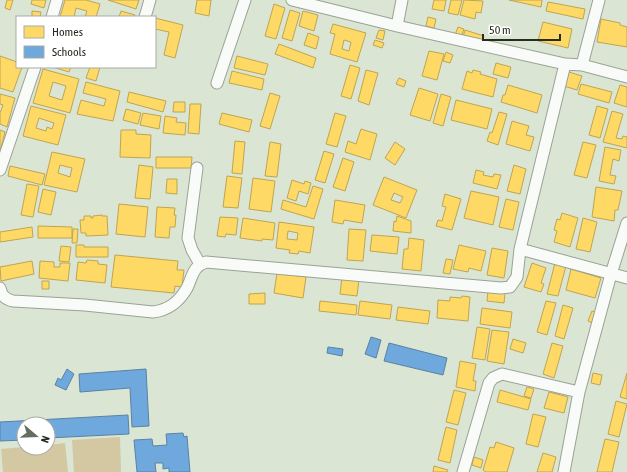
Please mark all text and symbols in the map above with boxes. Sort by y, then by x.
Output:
legend [16,16,156,68]
scale bar [483,16,560,42]
text: 50 m [489,23,511,37]
text: Homes [52,25,83,39]
text: Schools [52,45,86,59]
north arrow [16,416,56,456]
text: N [39,434,52,444]

